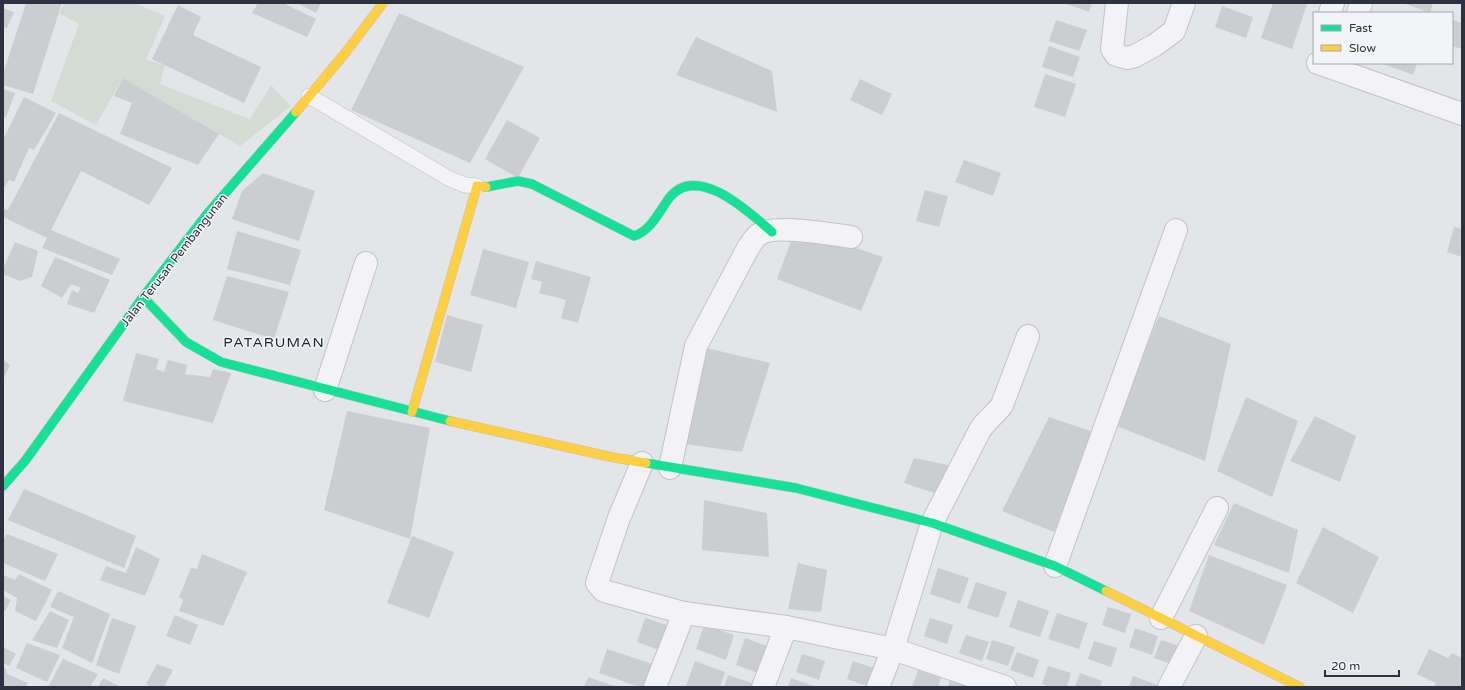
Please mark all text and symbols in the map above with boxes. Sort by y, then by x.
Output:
legend [1313,12,1453,64]
text: Fast [1349,21,1373,35]
text: Slow [1349,41,1376,55]
street label: Jalan Terusan Pembangunan [118,191,230,329]
district label: PATARUMAN [223,334,325,351]
scale bar [1325,652,1399,678]
text: 20 m [1331,659,1360,673]

